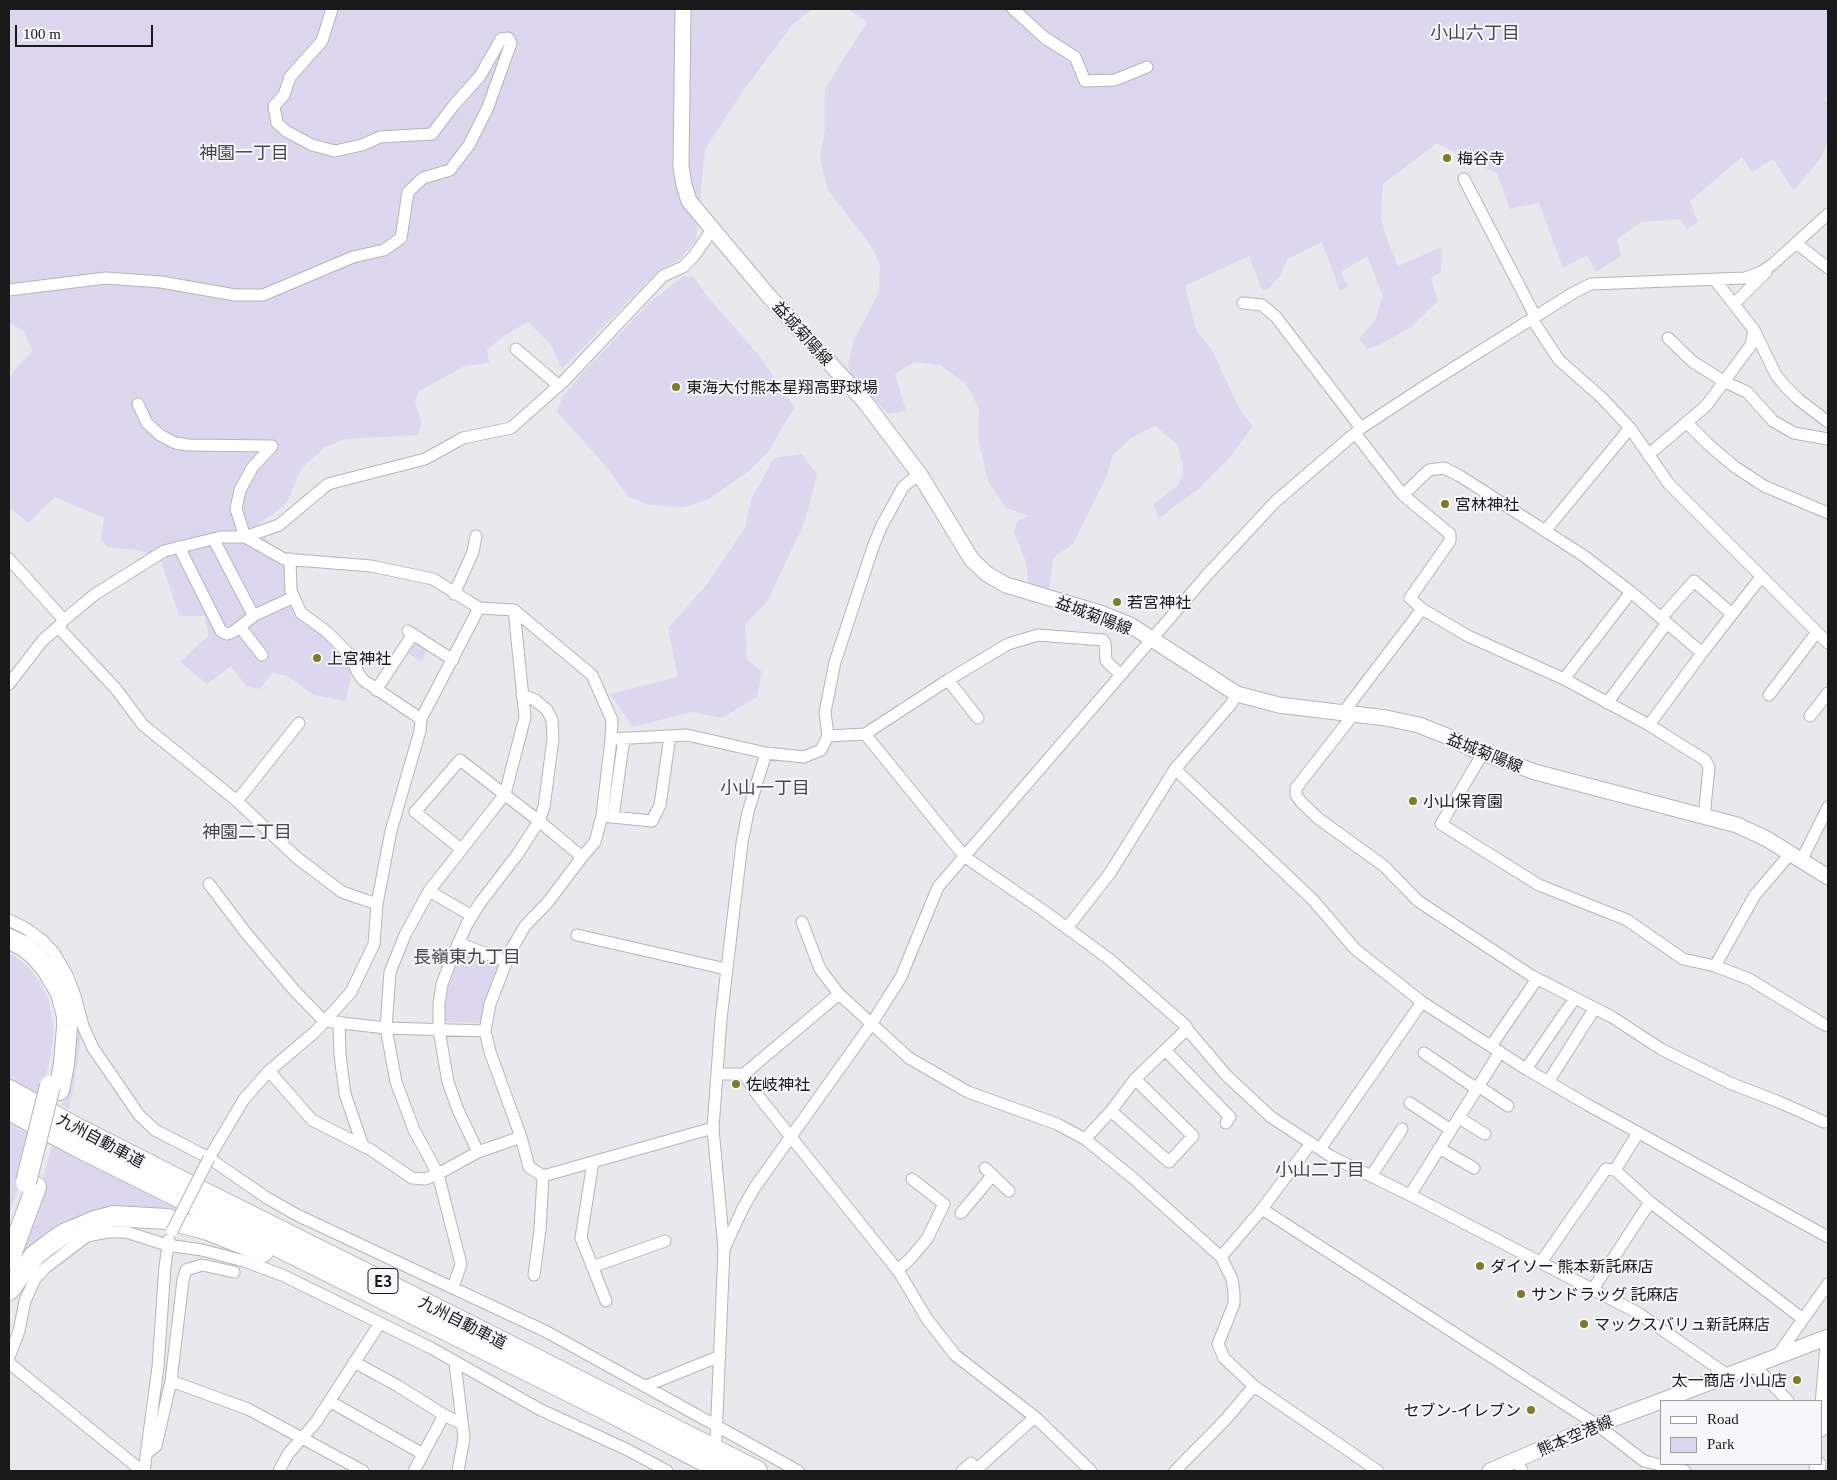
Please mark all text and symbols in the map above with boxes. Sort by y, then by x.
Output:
scale bar [18,15,155,47]
district label: 小山六丁目 [1430,21,1520,43]
text: 100 m [23,26,61,42]
district label: 神園一丁目 [199,141,289,163]
place label: 梅谷寺 [1457,148,1505,168]
marker: 梅谷寺 [1441,152,1453,164]
street label: 益城菊陽線 [769,297,837,369]
place label: 東海大付熊本星翔高野球場 [686,377,878,397]
marker: 東海大付熊本星翔高野球場 [670,381,682,393]
place label: 宮林神社 [1455,494,1519,514]
marker: 宮林神社 [1439,498,1451,510]
street label: 益城菊陽線 [1053,592,1135,638]
place label: 若宮神社 [1127,592,1191,612]
marker: 若宮神社 [1111,596,1123,608]
place label: 上宮神社 [327,648,391,668]
marker: 上宮神社 [311,652,323,664]
street label: 益城菊陽線 [1444,728,1526,776]
district label: 小山一丁目 [720,776,810,798]
place label: 小山保育園 [1423,791,1503,811]
marker: 小山保育園 [1407,795,1419,807]
district label: 神園二丁目 [202,820,292,842]
district label: 長嶺東九丁目 [413,945,521,967]
place label: 佐岐神社 [746,1074,810,1094]
marker: 佐岐神社 [730,1078,742,1090]
street label: 九州自動車道 [54,1109,148,1171]
district label: 小山二丁目 [1275,1158,1365,1180]
place label: ダイソー 熊本新託麻店 [1490,1256,1654,1276]
marker: ダイソー 熊本新託麻店 [1474,1260,1486,1272]
road number: E3 [368,1268,398,1294]
place label: サンドラッグ 託麻店 [1531,1284,1679,1304]
marker: サンドラッグ 託麻店 [1515,1288,1527,1300]
street label: 九州自動車道 [416,1292,510,1352]
place label: マックスバリュ新託麻店 [1594,1314,1770,1334]
marker: マックスバリュ新託麻店 [1578,1318,1590,1330]
place label: 太一商店 小山店 [1671,1370,1787,1390]
marker: 太一商店 小山店 [1791,1374,1803,1386]
place label: セブン-イレブン [1403,1400,1521,1420]
legend [1660,1400,1822,1465]
marker: セブン-イレブン [1525,1404,1537,1416]
street label: 熊本空港線 [1534,1411,1616,1459]
text: Road [1707,1411,1739,1427]
text: Park [1707,1436,1735,1452]

